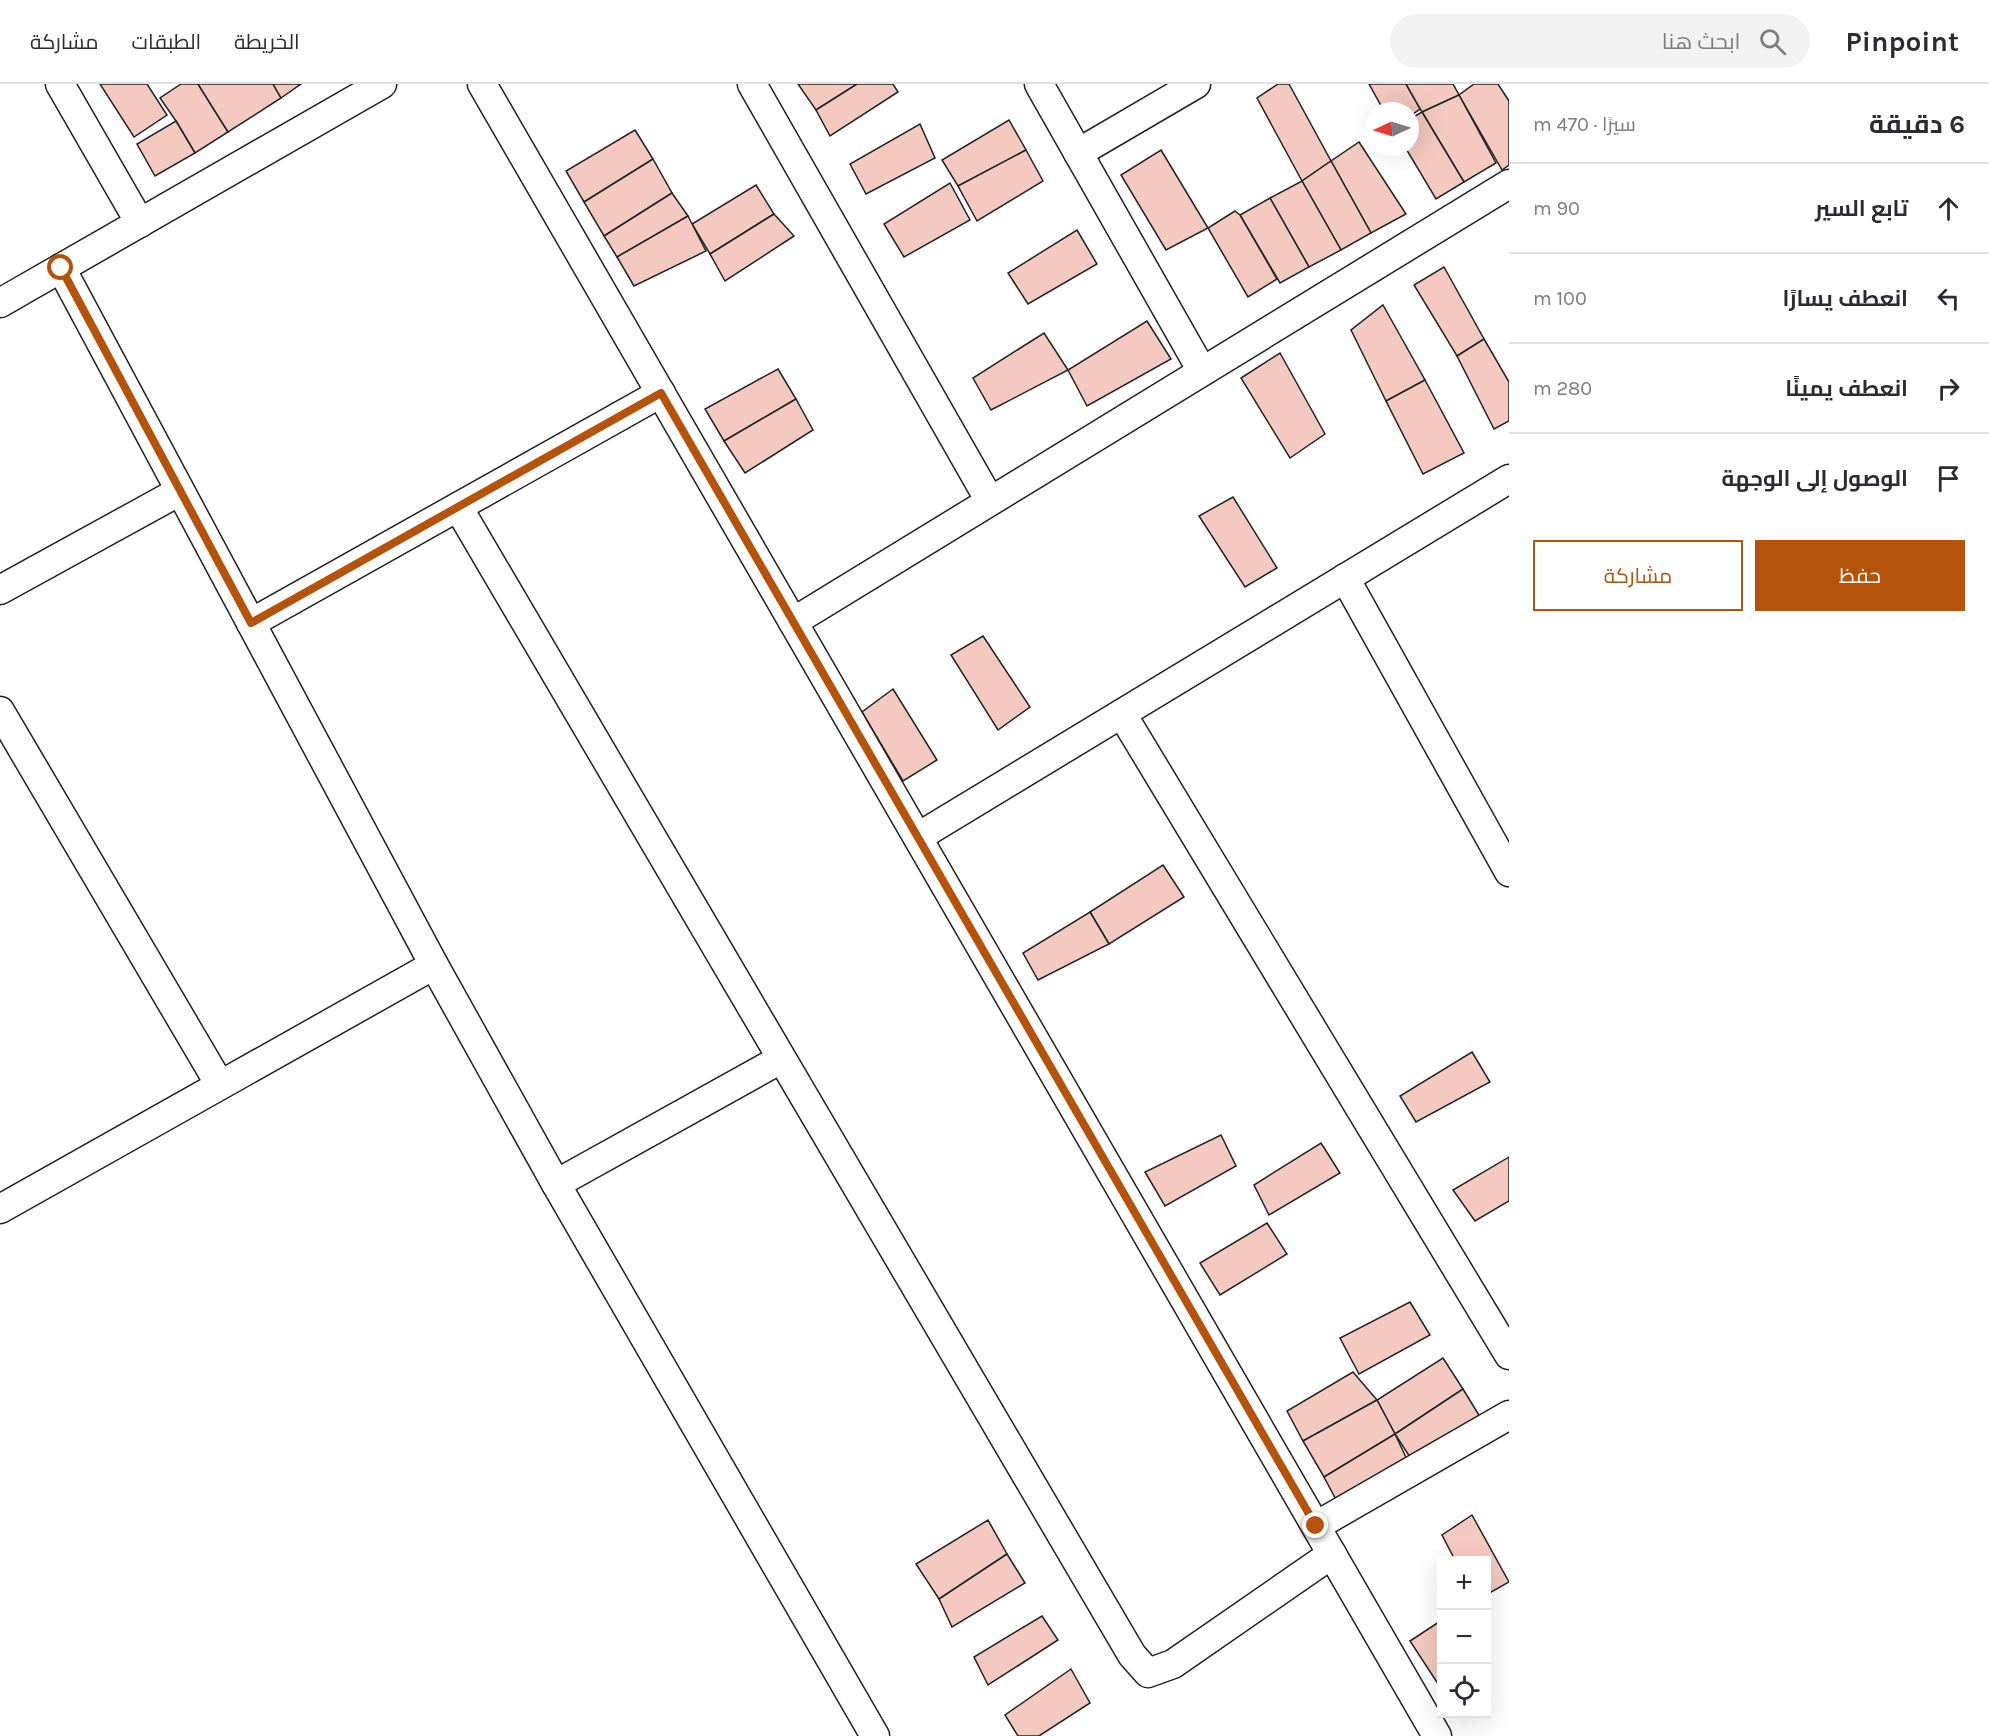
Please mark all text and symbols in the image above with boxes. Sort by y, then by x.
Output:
search box [1390,14,1810,68]
icon: search [1756,25,1789,58]
text: Pinpoint [1846,25,1959,58]
text: ابحث هنا [1662,29,1741,55]
text: مشاركة [30,30,99,54]
text: الطبقات [132,30,201,54]
text: الخريطة [234,30,300,54]
north arrow [1365,102,1419,156]
text: 6 دقيقة [1869,109,1965,140]
text: سيرًا · 470 m [1533,113,1636,136]
icon: ahead [1932,192,1965,225]
text: تابع السير [1815,196,1908,222]
text: 90 m [1533,197,1580,220]
route start [47,254,73,280]
icon: left [1932,282,1965,315]
text: انعطف يسارًا [1782,286,1908,312]
text: 100 m [1533,287,1587,310]
icon: right [1932,372,1965,405]
text: انعطف يمينًا [1785,376,1908,402]
text: 280 m [1533,377,1592,400]
icon: arrive [1932,462,1965,495]
text: الوصول إلى الوجهة [1722,466,1908,492]
button: مشاركة [1533,540,1743,611]
button: حفظ [1755,540,1965,611]
route end [1302,1512,1328,1538]
map controls [1437,1556,1491,1718]
button: + [1437,1556,1491,1610]
button: − [1437,1610,1491,1664]
button: locate [1437,1664,1491,1718]

